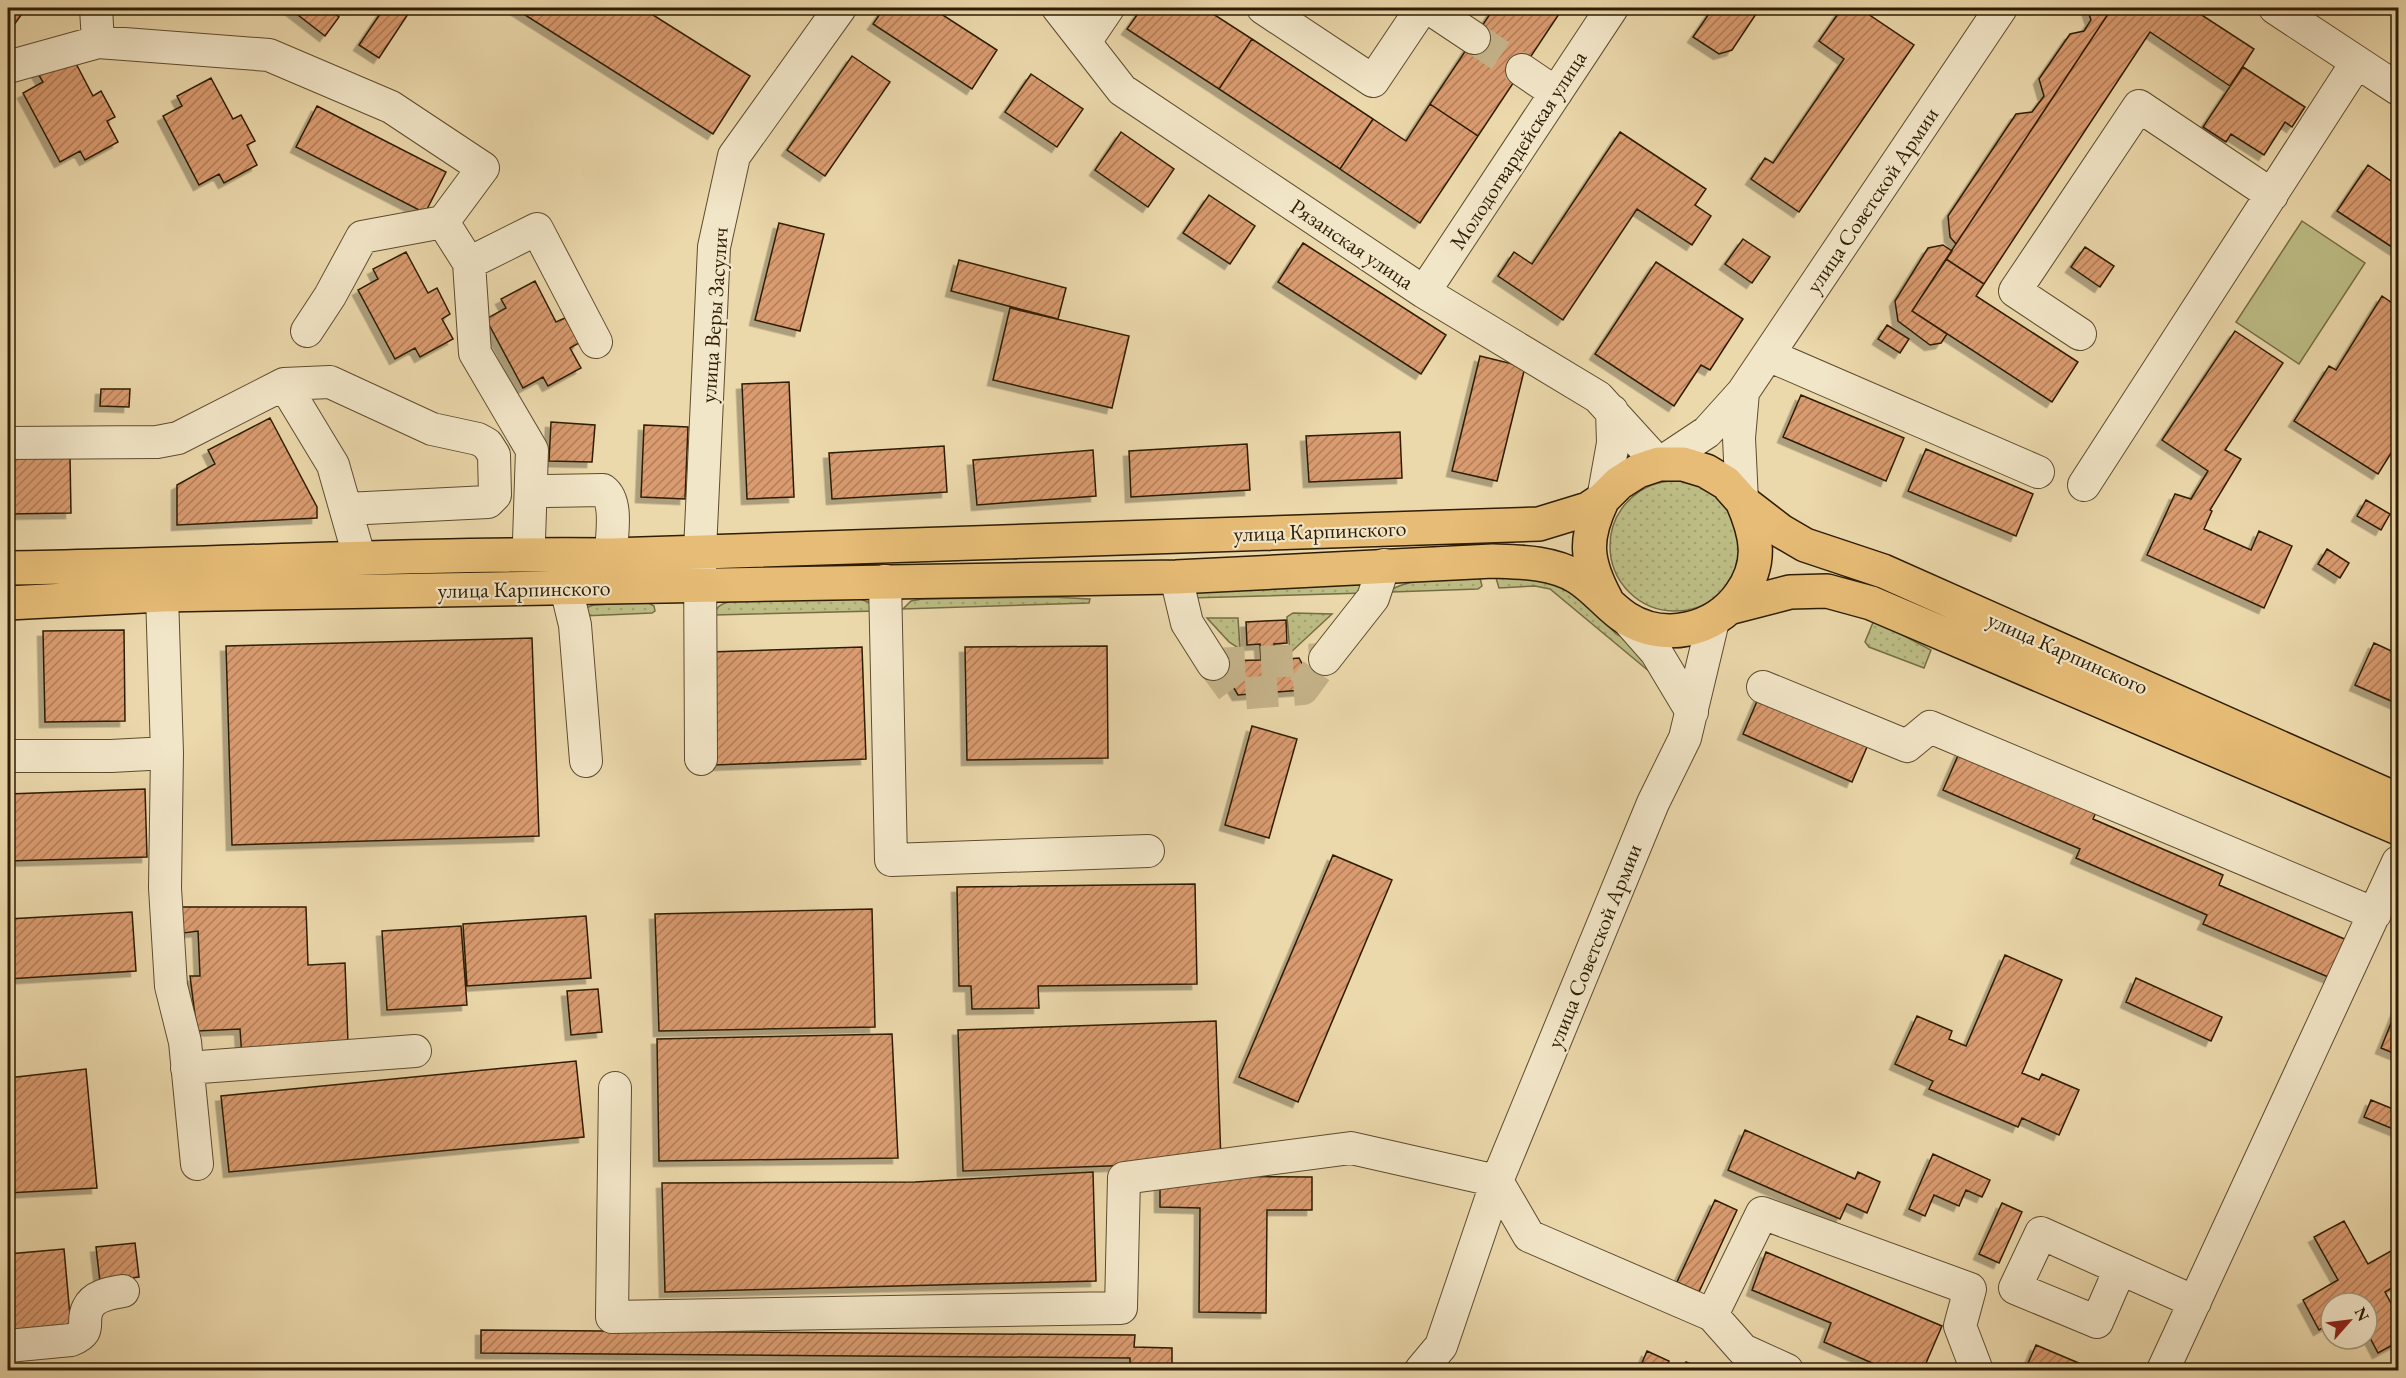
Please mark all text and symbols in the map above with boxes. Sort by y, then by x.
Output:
street label: Молодогвардейская улица [1443,45,1593,255]
street label: улица Советской Армии [1799,101,1945,299]
street label: Рязанская улица [1285,192,1420,296]
street label: улица Веры Засулич [693,226,735,404]
street label: улица Карпинского [1233,513,1407,549]
street label: улица Карпинского [437,573,611,605]
street label: улица Карпинского [1983,605,2153,701]
street label: улица Советской Армии [1540,839,1648,1053]
north arrow [2319,1291,2379,1351]
text: N [2349,1304,2374,1325]

